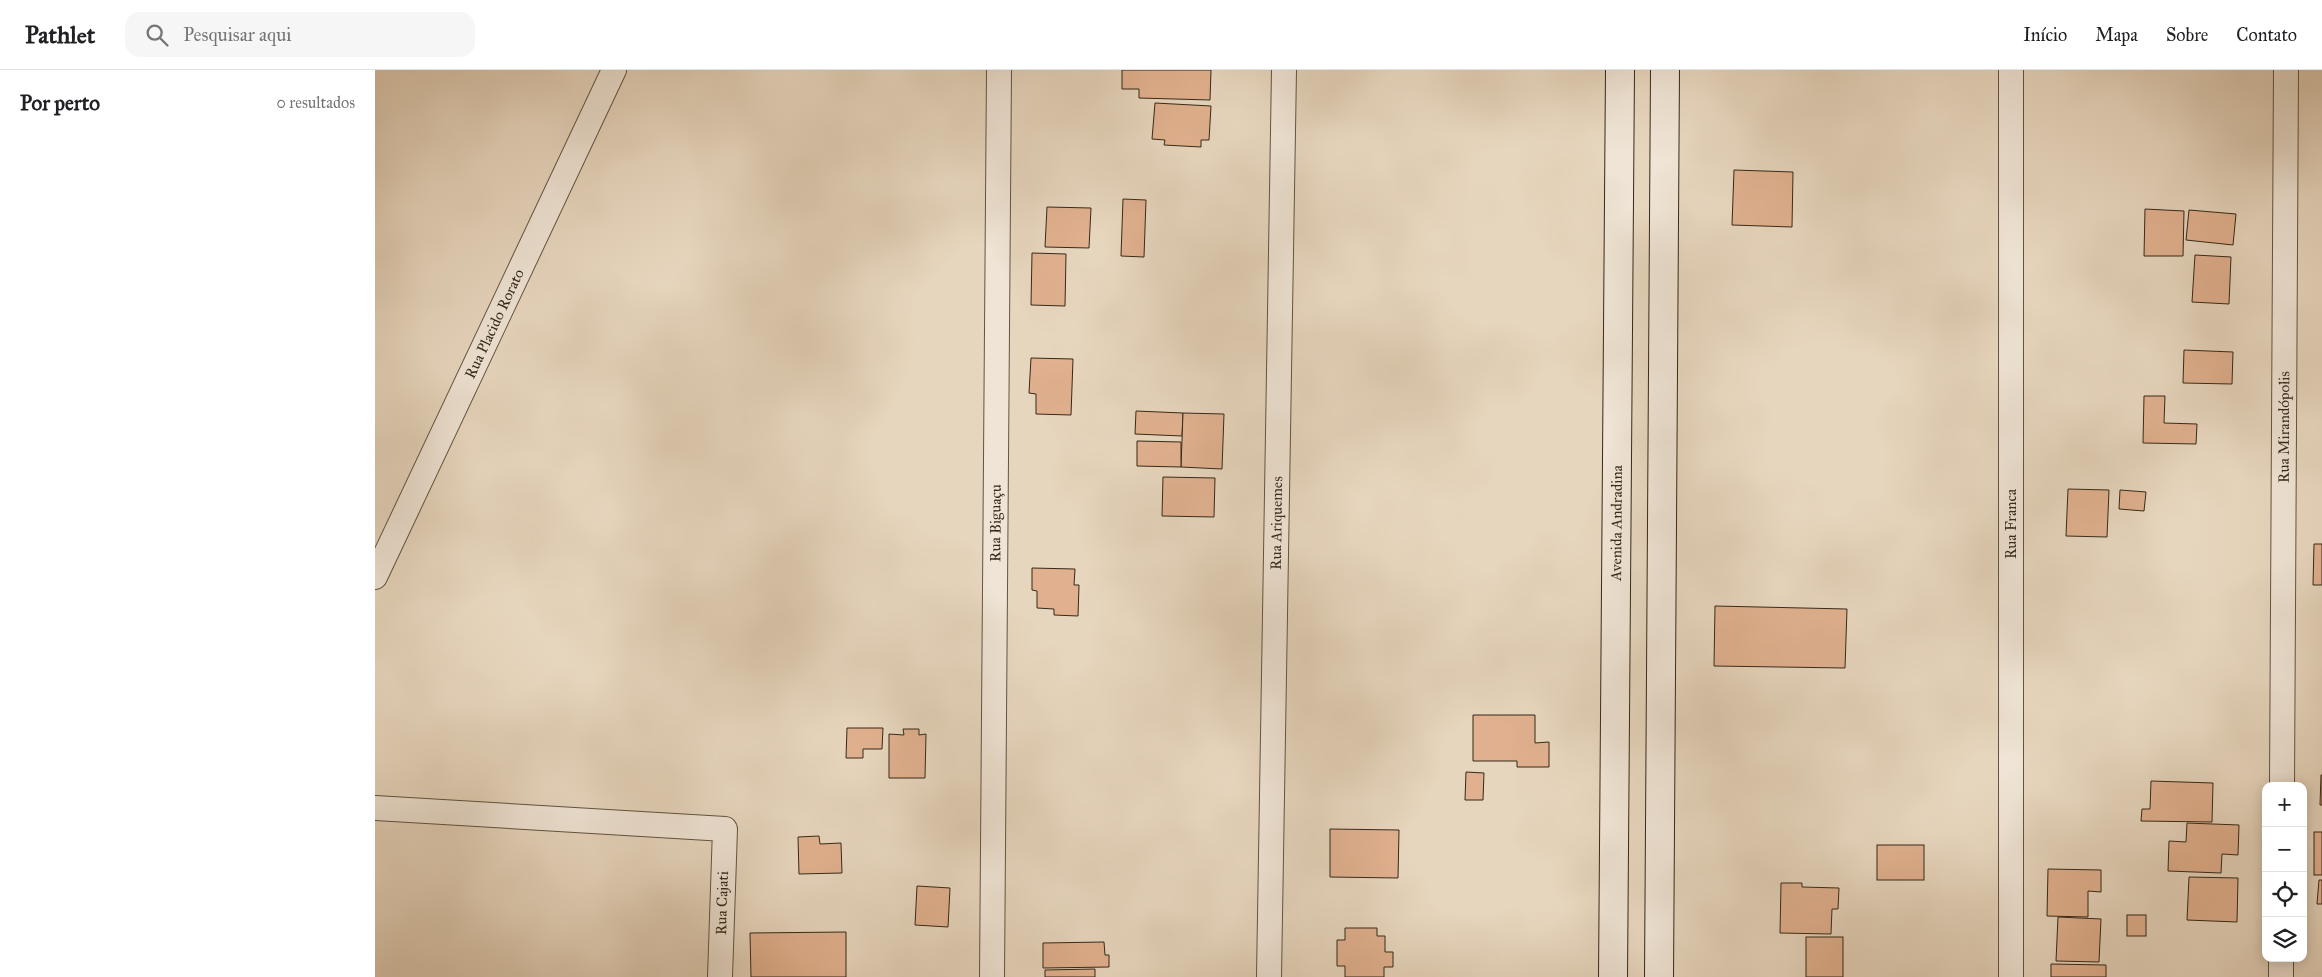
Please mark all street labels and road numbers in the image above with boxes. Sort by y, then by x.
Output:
street label: Rua Placido Rorato [461,266,528,381]
street label: Rua Mirandópolis [2275,371,2293,483]
street label: Avenida Andradina [1607,464,1626,582]
street label: Rua Ariquemes [1267,476,1287,570]
street label: Rua Biguaçu [986,484,1005,562]
street label: Rua Franca [2002,488,2020,559]
street label: Rua Cajati [712,871,732,935]

